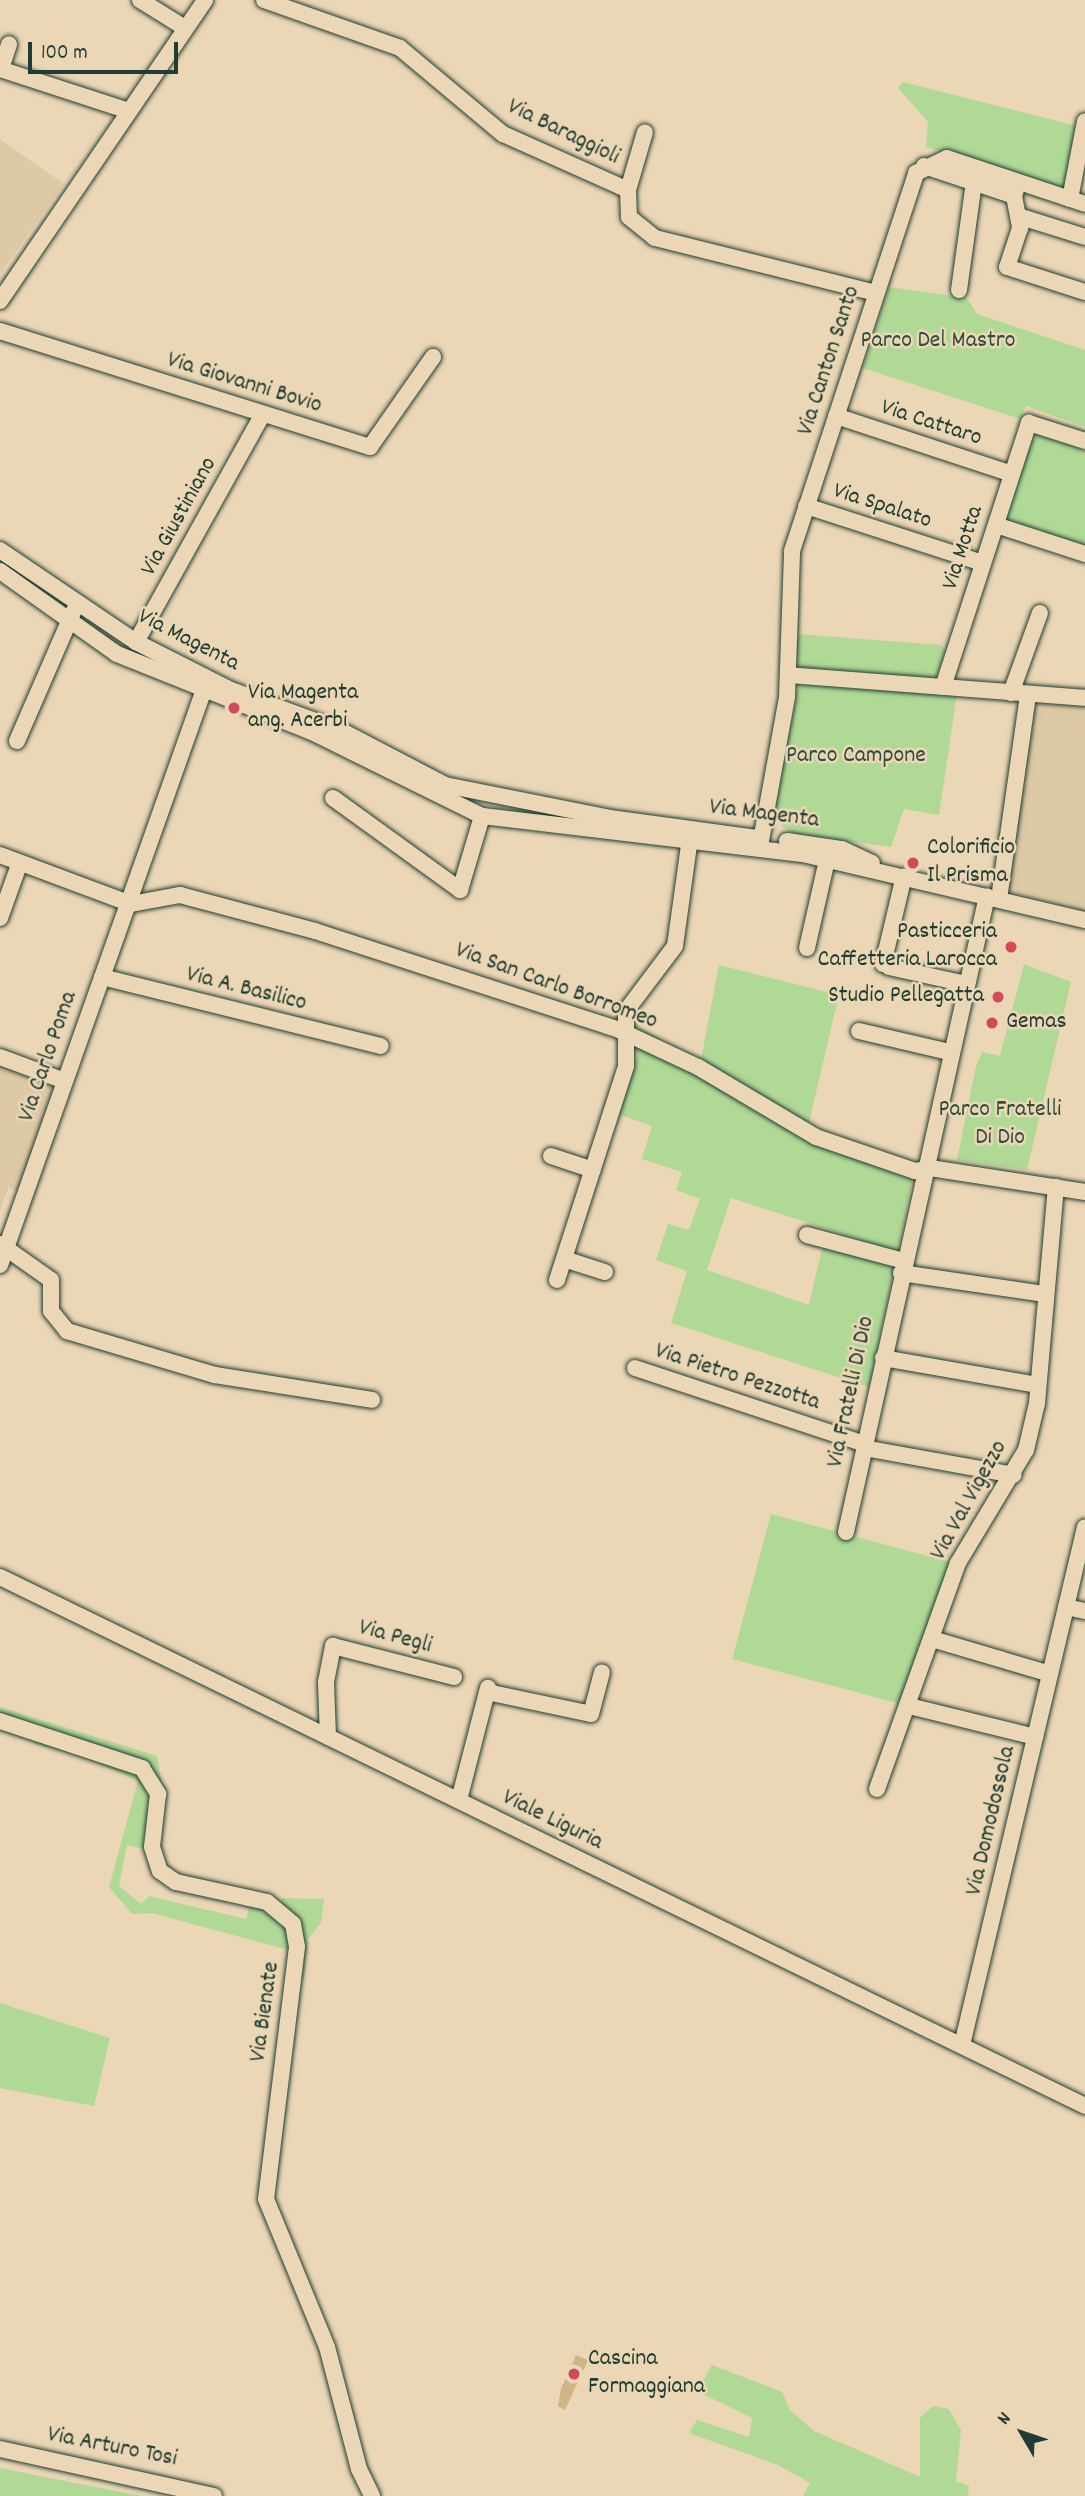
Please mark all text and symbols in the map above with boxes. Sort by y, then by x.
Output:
scale bar [32,28,182,72]
text: 100 m [41,39,88,69]
street label: Via Baraggioli [502,93,624,173]
street label: Via Canton Santo [792,283,868,439]
park label: Parco Del Mastro [861,328,1015,356]
street label: Via Giovanni Bovio [163,347,325,421]
street label: Via Cattaro [877,394,985,454]
street label: Via Giustiniano [136,453,224,581]
street label: Via Spalato [829,478,935,536]
street label: Via Motta [937,502,991,594]
street label: Via Magenta [132,603,244,679]
place label: Via Magenta ang. Acerbi [248,680,358,736]
marker: Via Magenta ang. Acerbi [226,700,242,716]
park label: Parco Campone [786,743,926,771]
street label: Via Magenta [708,794,820,836]
place label: Colorificio Il Prisma [927,835,1015,891]
marker: Colorificio Il Prisma [905,855,921,871]
place label: Pasticceria Caffetteria Larocca [818,919,997,975]
street label: Via San Carlo Borromeo [451,937,661,1037]
marker: Pasticceria Caffetteria Larocca [1003,939,1019,955]
street label: Via A. Basilico [183,961,309,1019]
place label: Studio Pellegatta [828,983,984,1011]
street label: Via Carlo Poma [13,988,85,1126]
marker: Studio Pellegatta [990,989,1006,1005]
place label: Gemas [1006,1009,1067,1037]
marker: Gemas [984,1015,1000,1031]
park label: Parco Fratelli Di Dio [939,1097,1061,1153]
street label: Via Fratelli Di Dio [822,1314,882,1470]
street label: Via Pietro Pezzotta [651,1338,823,1418]
street label: Via Val Vigezzo [925,1436,1015,1566]
street label: Via Pegli [355,1614,435,1662]
street label: Via Domodossola [961,1743,1023,1899]
street label: Viale Liguria [497,1784,607,1858]
street label: Via Bienate [245,1960,287,2064]
place label: Cascina Formaggiana [588,2346,705,2402]
marker: Cascina Formaggiana [566,2366,582,2382]
north arrow [987,2398,1057,2468]
text: N [992,2407,1019,2432]
street label: Via Arturo Tosi [45,2421,179,2475]

